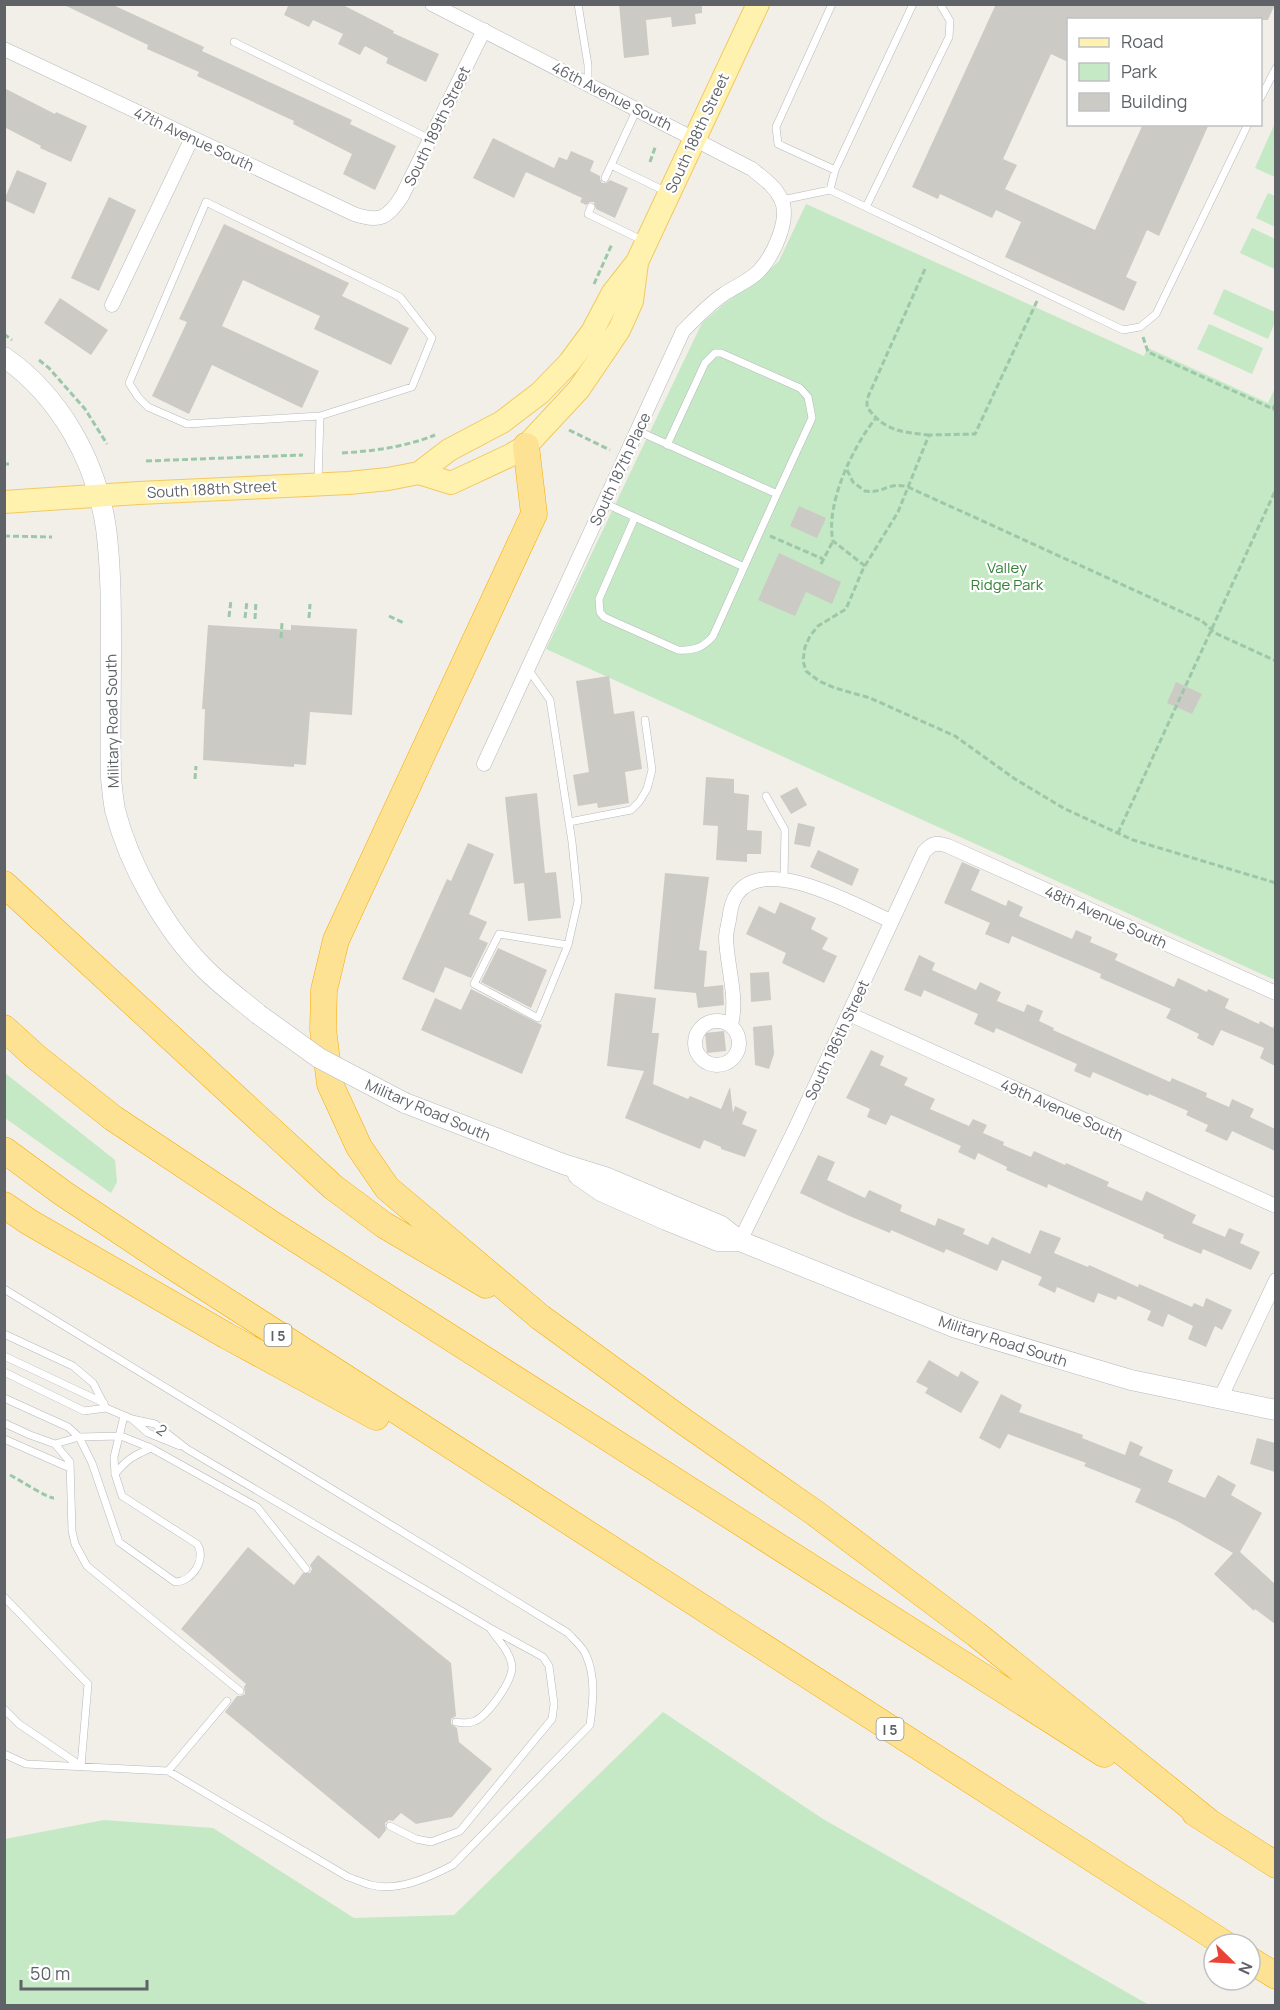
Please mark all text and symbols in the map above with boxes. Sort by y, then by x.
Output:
legend [1067,18,1262,126]
text: Road [1121,29,1164,53]
street label: 46th Avenue South [548,57,676,135]
text: Park [1121,59,1158,83]
street label: South 189th Street [399,63,475,189]
street label: South 188th Street [660,70,734,196]
text: Building [1121,89,1187,113]
street label: 47th Avenue South [130,102,258,176]
street label: South 187th Place [585,409,656,529]
street label: South 188th Street [146,475,278,503]
park label: Valley Ridge Park [971,557,1044,595]
street label: Military Road South [100,654,124,788]
street label: 48th Avenue South [1042,881,1171,953]
street label: South 186th Street [800,976,874,1104]
street label: Military Road South [362,1074,494,1146]
street label: 49th Avenue South [997,1074,1127,1147]
street label: Military Road South [936,1310,1070,1372]
road number: I 5 [264,1324,292,1346]
street label: 2 [152,1419,172,1441]
road number: I 5 [876,1718,904,1740]
north arrow [1202,1932,1262,1992]
scale bar [21,1953,147,1991]
text: N [1233,1958,1258,1978]
text: 50 m [30,1961,70,1985]

